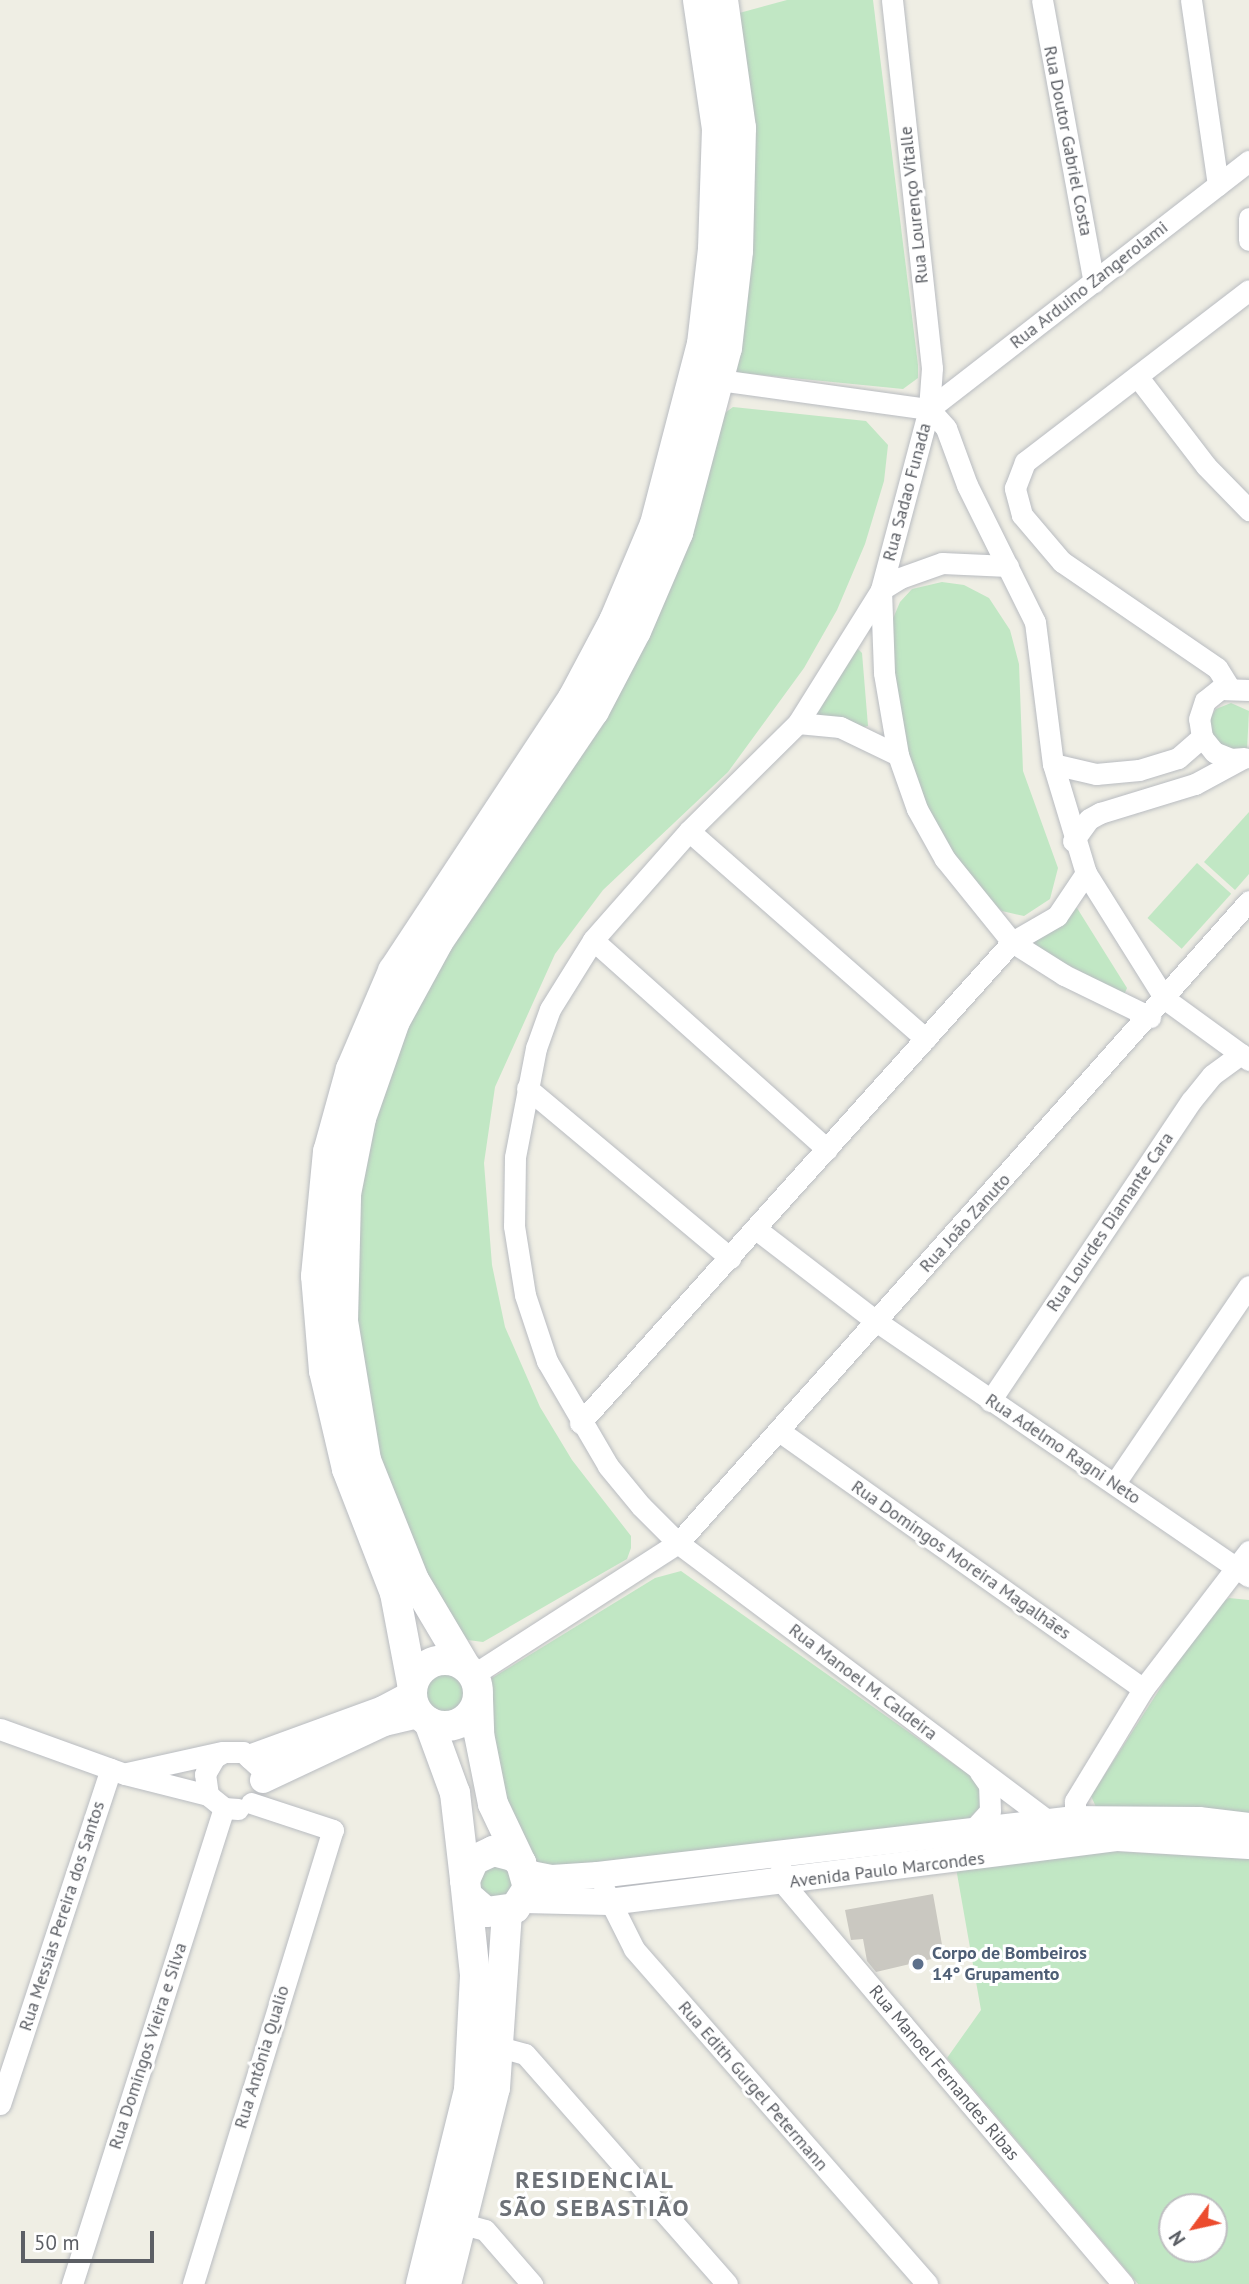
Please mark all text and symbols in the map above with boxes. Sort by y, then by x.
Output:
street label: Rua Doutor Gabriel Costa [1039,44,1097,238]
street label: Rua Lourenço Vitalle [895,125,933,285]
street label: Rua Arduino Zangerolami [1005,216,1173,354]
street label: Rua Sadao Funada [878,421,936,563]
street label: Rua Lourdes Diamante Cara [1042,1128,1178,1316]
street label: Rua João Zanuto [915,1169,1015,1277]
street label: Rua Adelmo Ragni Neto [981,1389,1145,1509]
street label: Rua Domingos Moreira Magalhães [847,1476,1075,1644]
street label: Rua Manoel M. Caldeira [784,1619,942,1745]
street label: Rua Messias Pereira dos Santos [15,1798,109,2034]
street label: Avenida Paulo Marcondes [788,1847,986,1893]
street label: Rua Domingos Vieira e Silva [104,1940,192,2152]
place label: Corpo de Bombeiros 14° Grupamento [932,1943,1087,1986]
marker: Corpo de Bombeiros 14° Grupamento [910,1956,926,1972]
street label: Rua Manoel Fernandes Ribas [864,1981,1024,2165]
street label: Rua Antônia Qualio [230,1983,294,2131]
street label: Rua Edith Gurgel Petermann [673,1997,833,2175]
district label: RESIDENCIAL SÃO SEBASTIÃO [501,2166,689,2222]
north arrow [1158,2193,1228,2263]
scale bar [24,2218,158,2262]
text: N [1164,2227,1191,2250]
text: 50 m [34,2229,80,2256]

